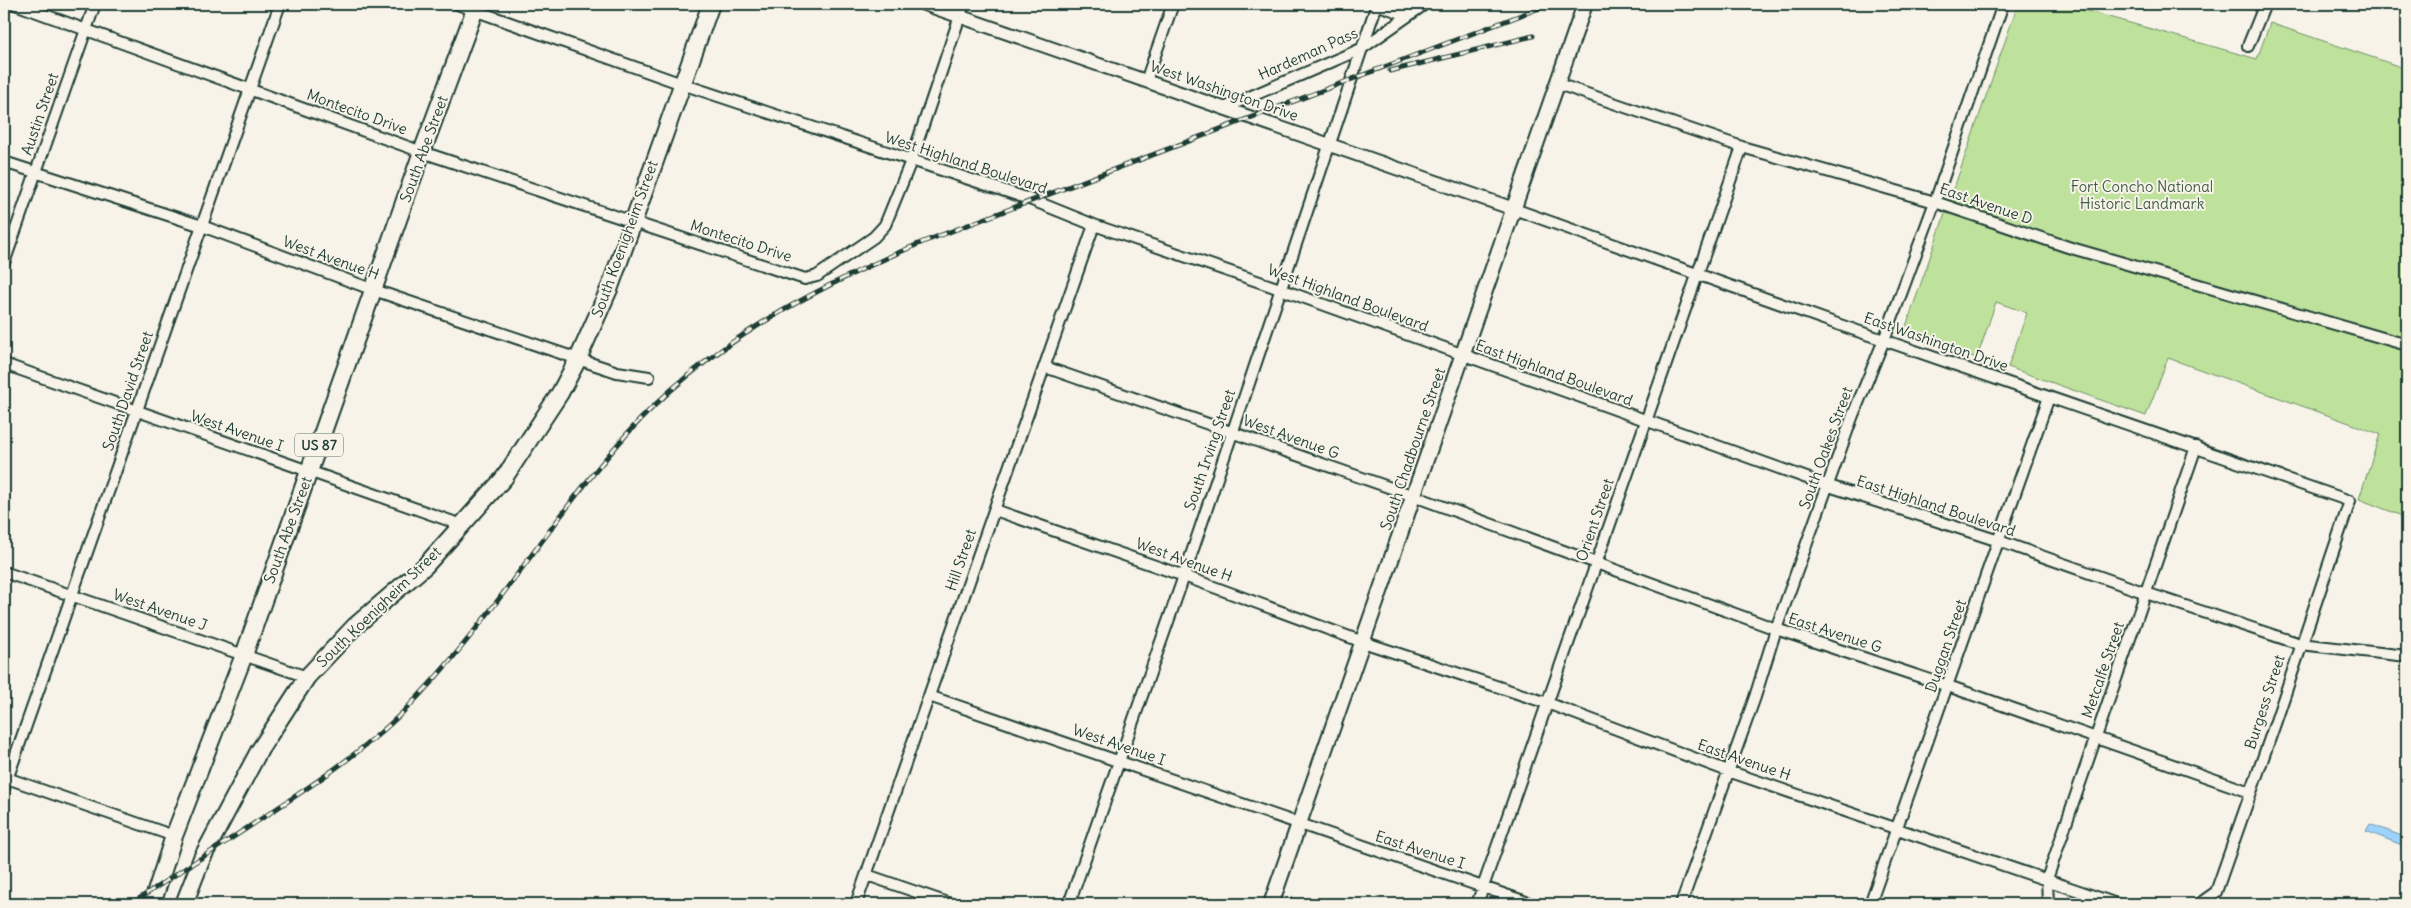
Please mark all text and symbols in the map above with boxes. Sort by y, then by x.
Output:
street label: Hardeman Pass [1255,23,1361,84]
street label: West Washington Drive [1148,56,1301,125]
street label: Austin Street [17,70,62,158]
street label: Montecito Drive [304,85,410,139]
street label: South Abe Street [395,93,452,205]
street label: West Highland Boulevard [882,127,1050,198]
street label: South Koenigheim Street [587,158,662,320]
park label: Fort Concho National Historic Landmark [2071,177,2213,213]
street label: East Avenue D [1937,179,2035,228]
street label: Montecito Drive [688,215,794,266]
street label: West Avenue H [280,231,382,284]
street label: West Highland Boulevard [1265,260,1431,336]
street label: East Washington Drive [1861,308,2011,375]
street label: South David Street [98,329,157,453]
street label: East Highland Boulevard [1473,335,1635,410]
street label: South Chadbourne Street [1376,365,1449,533]
street label: South Oakes Street [1795,384,1857,512]
street label: South Irving Street [1180,387,1239,513]
street label: West Avenue I [188,406,286,455]
street label: West Avenue G [1240,410,1342,463]
road number: US 87 [295,434,343,456]
street label: East Highland Boulevard [1854,471,2018,540]
street label: South Abe Street [259,474,316,586]
street label: Orient Street [1571,476,1618,564]
street label: Hill Street [941,526,980,593]
street label: West Avenue H [1133,533,1235,586]
street label: South Koenigheim Street [312,542,445,671]
street label: West Avenue J [111,585,210,635]
street label: Duggan Street [1921,597,1970,695]
street label: East Avenue G [1786,608,1885,657]
street label: Metcalfe Street [2077,619,2128,721]
street label: Burgess Street [2240,652,2289,752]
street label: West Avenue I [1070,720,1168,769]
street label: East Avenue H [1695,735,1793,784]
street label: East Avenue I [1373,826,1467,873]

